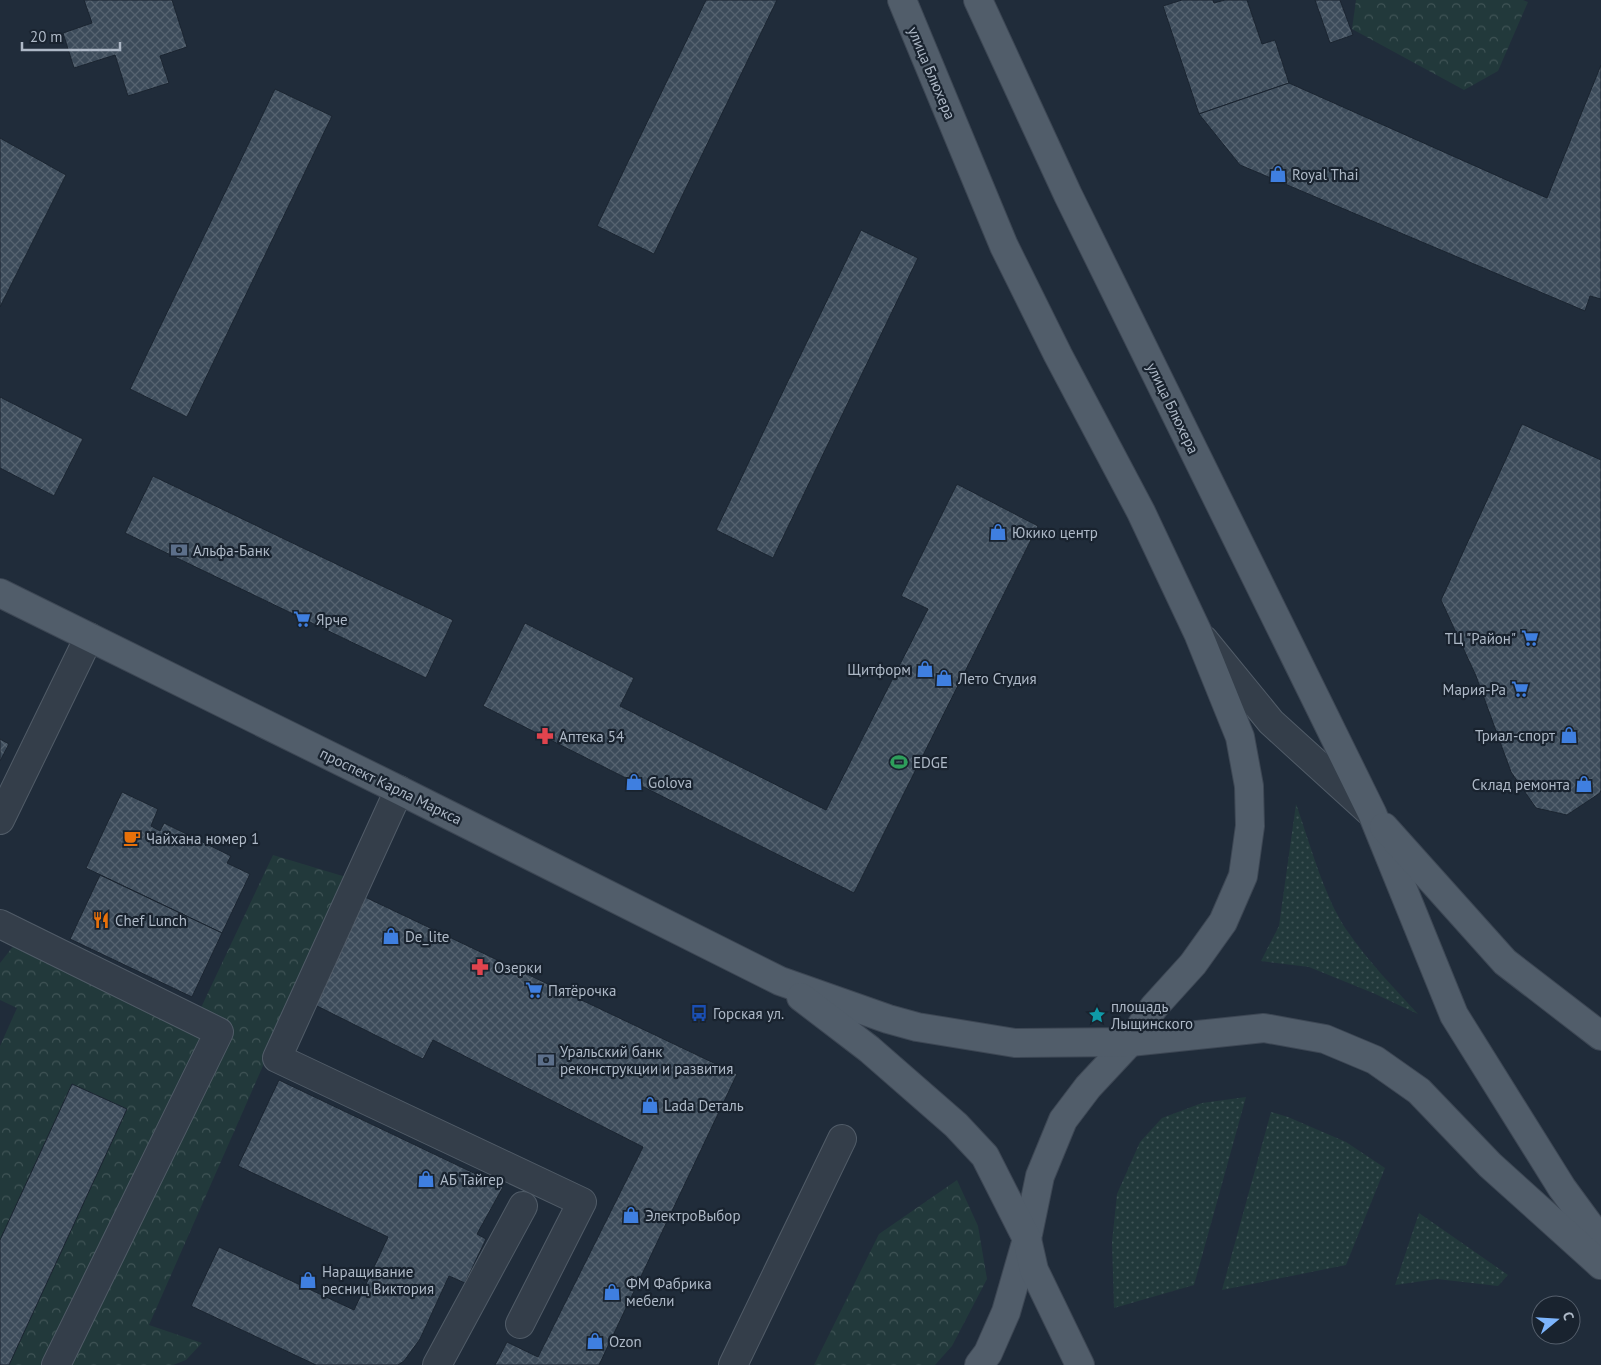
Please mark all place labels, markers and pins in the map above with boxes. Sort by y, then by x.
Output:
shop icon: Royal Thai [1268,164,1288,184]
place label: Royal Thai [1292,165,1358,184]
shop icon: Юкико центр [988,522,1008,542]
place label: Юкико центр [1012,523,1098,542]
bank icon: Альфа-Банк [169,540,189,560]
place label: Альфа-Банк [193,541,271,560]
supermarket icon: Ярче [292,609,312,629]
place label: Ярче [316,610,348,629]
supermarket icon: ТЦ "Район" [1520,628,1540,648]
place label: ТЦ "Район" [1445,629,1516,648]
shop icon: Щитформ [915,659,935,679]
place label: Щитформ [847,660,911,679]
shop icon: Лето Студия [934,668,954,688]
place label: Лето Студия [957,669,1037,688]
supermarket icon: Мария-Ра [1510,679,1530,699]
place label: Мария-Ра [1443,680,1506,699]
shop icon: Триал-спорт [1559,725,1579,745]
pharmacy icon: Аптека 54 [535,726,555,746]
place label: Триал-спорт [1475,726,1555,745]
place label: Аптека 54 [559,727,624,746]
sports icon: EDGE [889,752,909,772]
place label: EDGE [913,753,948,772]
shop icon: Golova [624,772,644,792]
place label: Golova [648,773,692,792]
shop icon: Склад ремонта [1574,774,1594,794]
place label: Склад ремонта [1472,775,1570,794]
cafe icon: Чайхана номер 1 [122,828,142,848]
place label: Чайхана номер 1 [146,829,259,848]
restaurant icon: Chef Lunch [91,910,111,930]
place label: Chef Lunch [115,911,187,930]
shop icon: De_lite [381,926,401,946]
place label: De_lite [405,927,450,946]
pharmacy icon: Озерки [470,957,490,977]
place label: Озерки [494,958,542,977]
supermarket icon: Пятёрочка [524,980,544,1000]
place label: Пятёрочка [548,981,616,1000]
place label: площадь Лыщинского [1110,997,1193,1033]
bus stop icon: Горская ул. [689,1003,709,1023]
place label: Горская ул. [713,1004,784,1023]
place icon: площадь Лыщинского [1087,1005,1107,1025]
place label: Уральский банк реконструкции и развития [560,1042,733,1078]
bank icon: Уральский банк реконструкции и развития [536,1050,556,1070]
shop icon: Lada Dеталь [640,1095,660,1115]
place label: Lada Dеталь [664,1096,744,1115]
shop icon: АБ Тайгер [416,1169,436,1189]
place label: АБ Тайгер [440,1170,504,1189]
shop icon: ЭлектроВыбор [621,1205,641,1225]
place label: ЭлектроВыбор [645,1206,741,1225]
place label: Наращивание ресниц Виктория [322,1262,434,1298]
shop icon: Наращивание ресниц Виктория [298,1270,318,1290]
place label: ФМ Фабрика мебели [626,1274,712,1310]
shop icon: ФМ Фабрика мебели [602,1282,622,1302]
shop icon: Ozon [585,1331,605,1351]
place label: Ozon [609,1332,642,1351]

